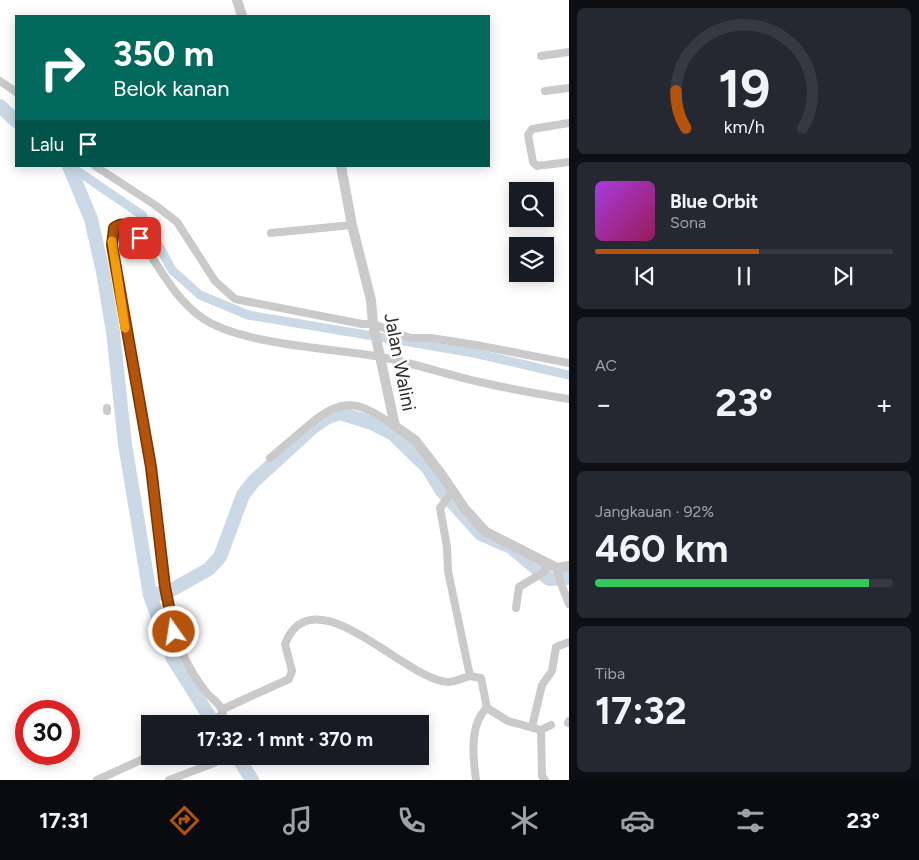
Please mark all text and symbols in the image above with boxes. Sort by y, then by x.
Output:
text: 350 m [113,33,214,75]
icon: right [30,35,95,100]
text: 19 [718,58,770,120]
text: Belok kanan [113,75,230,102]
text: km/h [724,116,764,137]
icon: arrive [74,130,102,158]
text: Lalu [30,133,64,156]
map controls [509,182,554,282]
button: search [509,182,554,227]
text: Blue Orbit [670,190,758,213]
text: Sona [670,213,706,232]
pin [119,217,161,259]
icon: arrive [126,224,154,252]
button: layers [509,237,554,282]
icon: previous [631,262,659,290]
icon: pause [730,262,758,290]
icon: next [829,262,857,290]
street label: Jalan Walini [379,311,421,413]
text: AC [595,356,617,375]
text: 23° [715,380,773,426]
text: − [595,387,612,421]
text: + [876,387,893,421]
text: Jangkauan · 92% [595,502,714,521]
text: 460 km [595,526,728,572]
position arrow [147,605,199,657]
text: Tiba [595,664,625,683]
text: 17:32 [595,688,687,734]
speed limit sign: 30 [15,700,80,765]
text: 17:32 · 1 mnt · 370 m [197,728,373,751]
icon: directions [167,803,202,838]
icon: music [280,803,315,838]
icon: phone [394,803,429,838]
icon: climate [507,803,542,838]
icon: car [620,803,655,838]
icon: filters [733,803,768,838]
text: 17:31 [39,807,89,834]
text: 23° [847,807,880,834]

